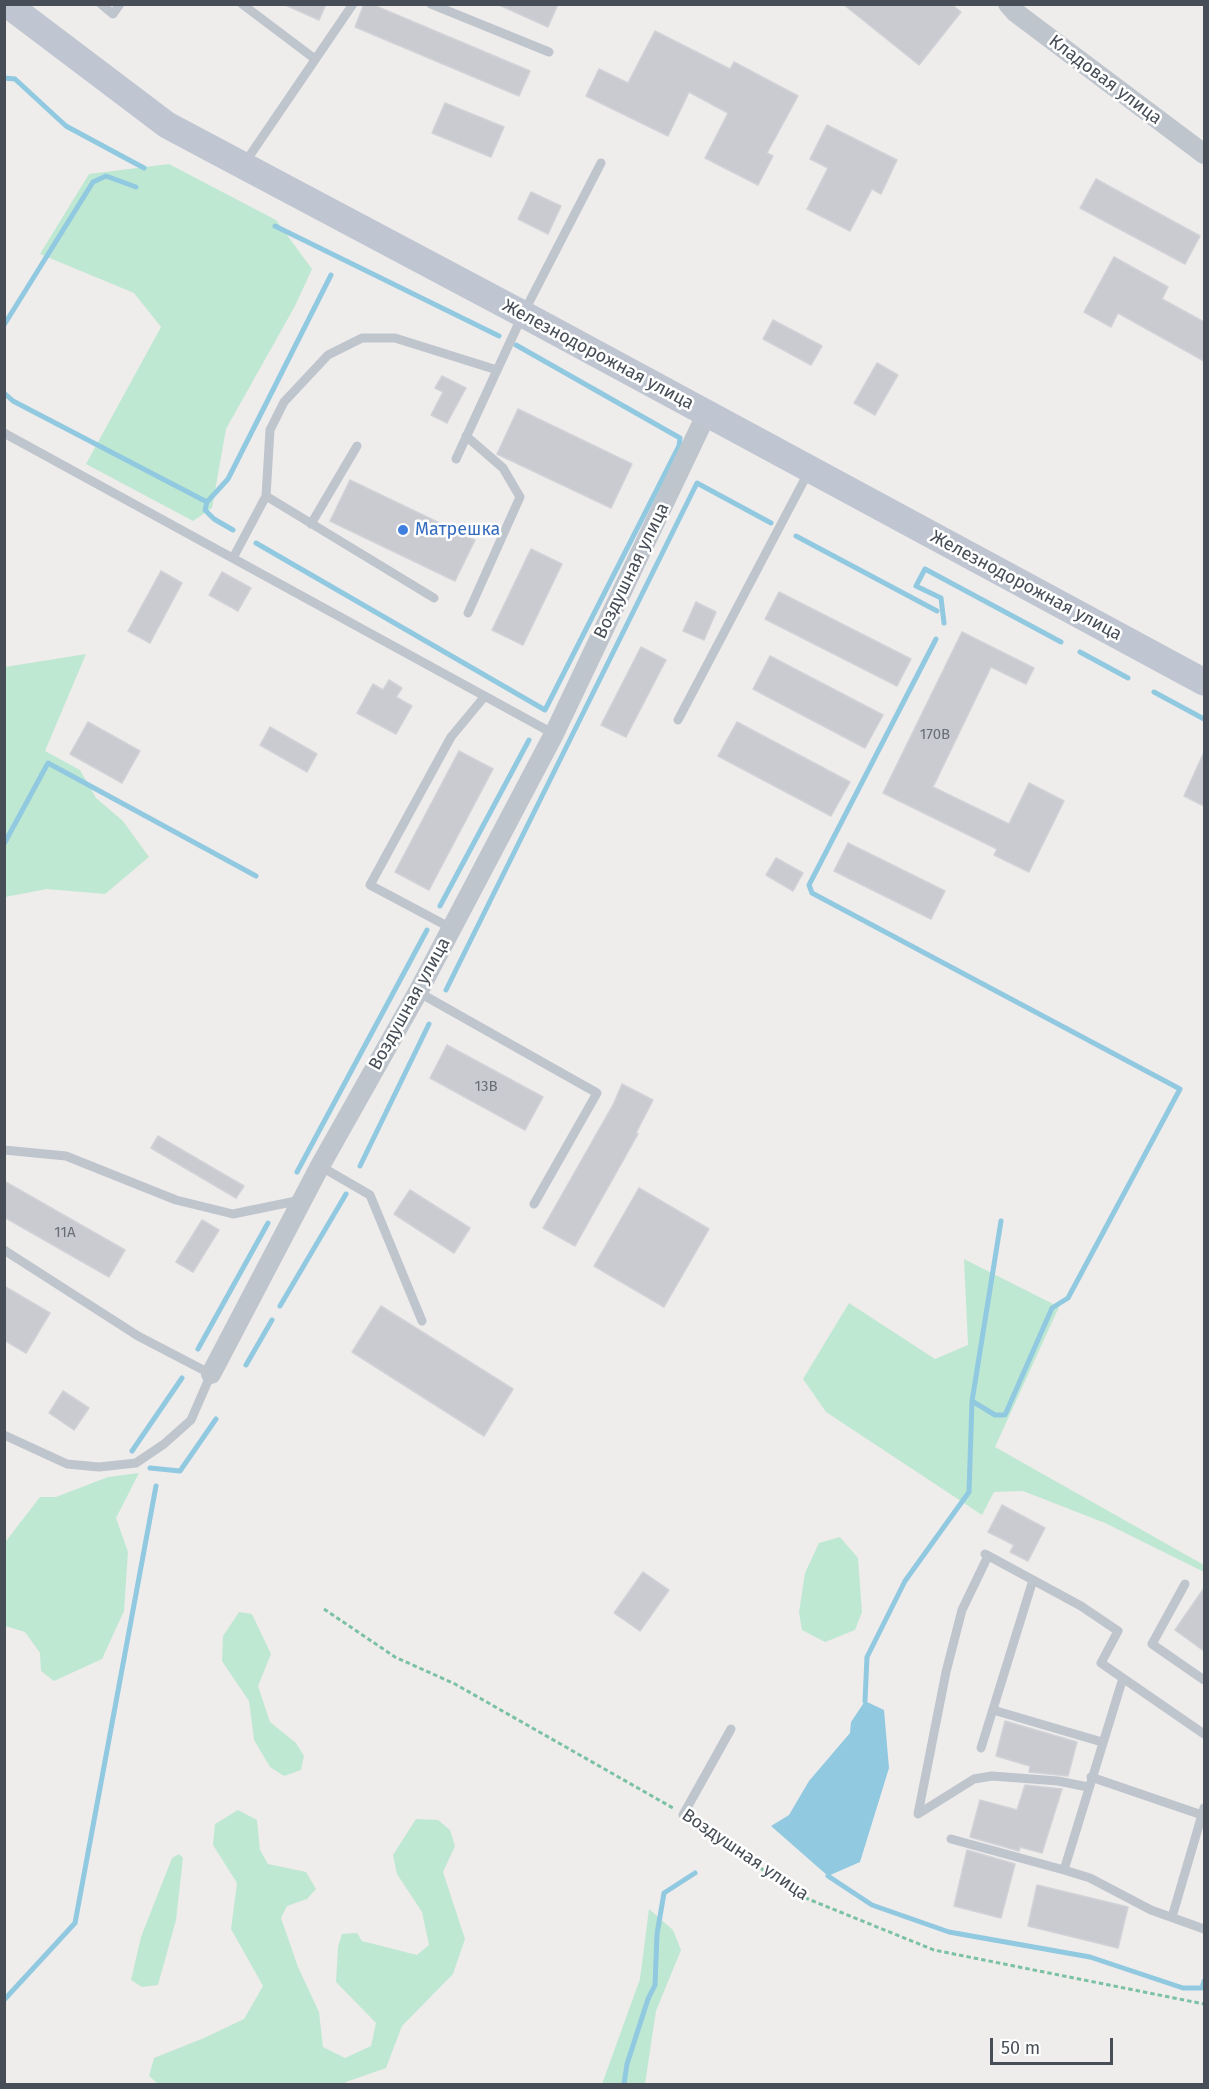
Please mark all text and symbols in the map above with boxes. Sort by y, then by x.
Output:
street label: Кладовая улица [1044,30,1166,130]
street label: Железнодорожная улица [499,295,697,415]
street label: Воздушная улица [590,500,674,642]
place label: Матрешка [415,519,500,541]
marker: Матрешка [396,523,410,537]
street label: Железнодорожная улица [927,526,1125,646]
house number: 170В [920,726,950,744]
street label: Воздушная улица [365,934,455,1074]
house number: 13В [474,1078,498,1096]
house number: 11А [54,1224,76,1242]
street label: Воздушная улица [677,1805,813,1905]
scale bar [993,2026,1116,2064]
text: 50 m [1001,2037,1040,2059]

